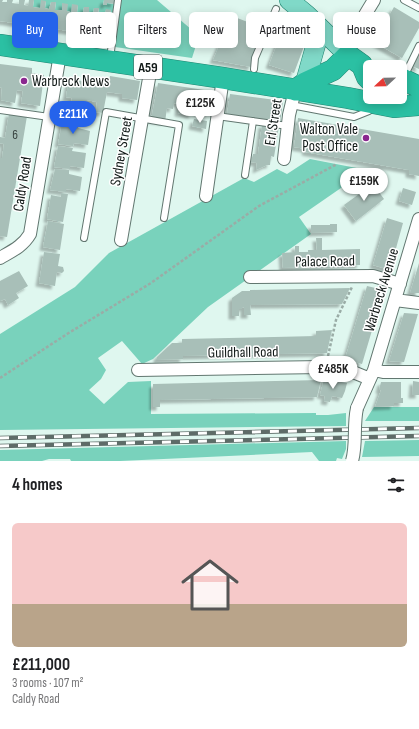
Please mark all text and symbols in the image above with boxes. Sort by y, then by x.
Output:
chip: Buy [12,12,58,48]
chip: Rent [66,12,116,48]
chip: Filters [124,12,181,48]
chip: New [189,12,238,48]
chip: Apartment [246,12,325,48]
chip: House [333,12,390,48]
road number: A59 [134,55,162,79]
north arrow [363,60,407,104]
map controls [363,60,407,104]
place label: Warbreck News [32,72,109,91]
marker: Warbreck News [19,76,29,86]
pin: £125K [172,90,228,124]
text: £125K [185,95,215,111]
street label: Erl Street [260,97,287,147]
pin: £211K [45,101,101,135]
text: £211K [58,106,88,122]
street label: Sydney Street [106,114,137,187]
place label: Walton Vale Post Office [300,120,358,156]
house number: 6 [12,127,18,143]
marker: Walton Vale Post Office [361,133,371,143]
street label: Caldy Road [9,155,36,213]
pin: £159K [336,168,392,202]
text: £159K [349,173,379,189]
street label: Warbreck Avenue [360,246,403,334]
street label: Palace Road [295,251,355,272]
street label: Guildhall Road [207,342,279,363]
pin: £485K [305,356,361,390]
text: £485K [318,361,348,377]
icon: filters [385,474,407,496]
text: 4 homes [12,475,63,495]
icon: home [174,549,246,621]
text: £211,000 [12,655,70,675]
text: 3 rooms · 107 m² [12,675,84,691]
text: Caldy Road [12,691,60,707]

